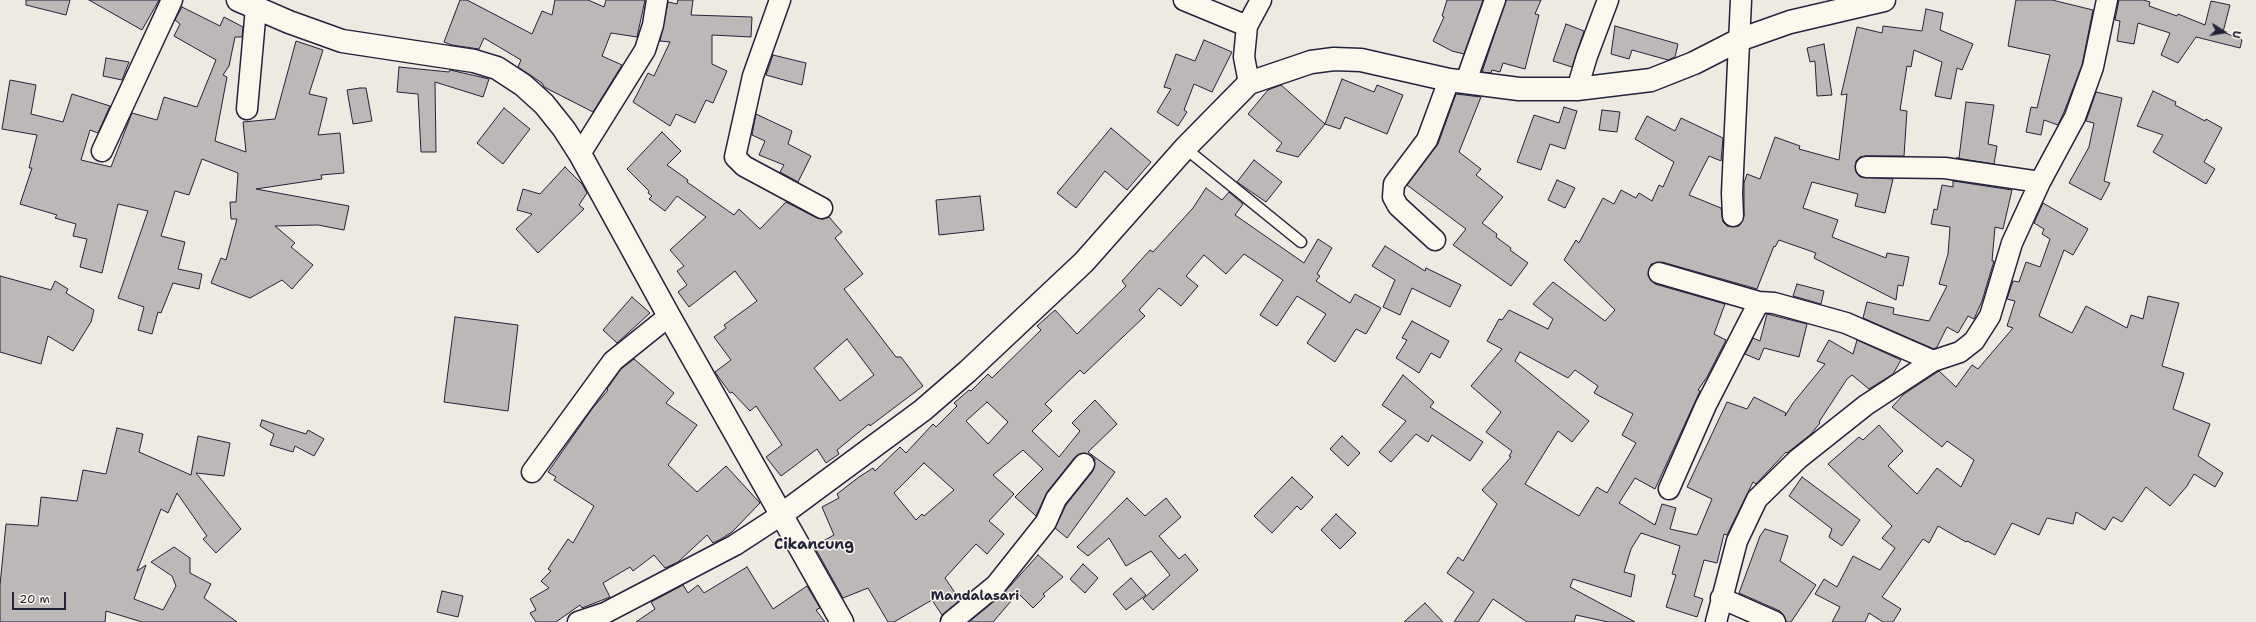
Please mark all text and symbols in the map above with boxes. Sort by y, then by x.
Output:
north arrow [2204,12,2244,52]
text: U [2228,29,2244,40]
district label: Cikancung [774,536,854,554]
scale bar [14,584,68,610]
district label: Mandalasari [931,589,1019,605]
text: 20 m [19,591,50,607]

